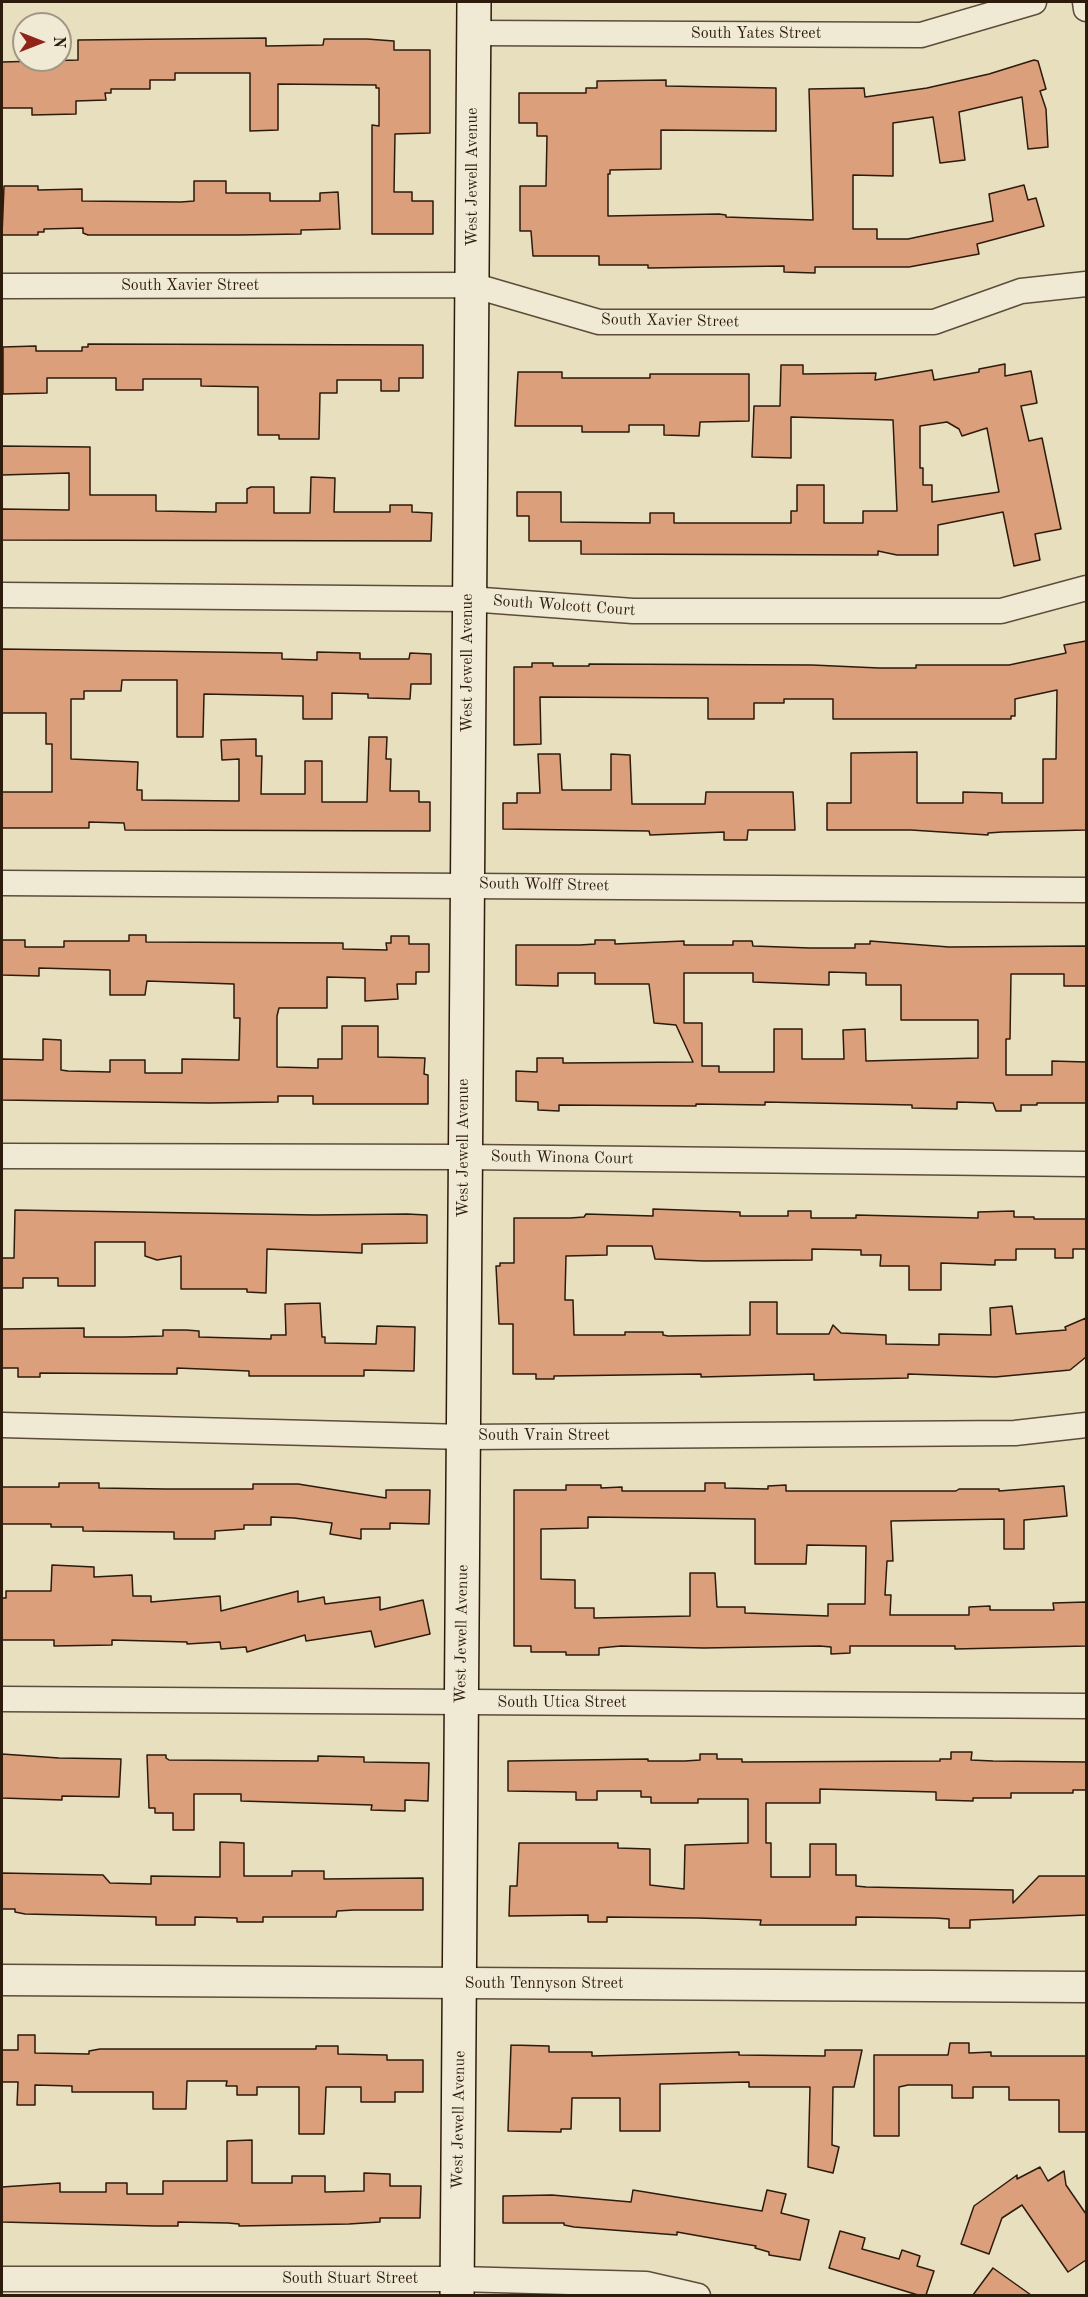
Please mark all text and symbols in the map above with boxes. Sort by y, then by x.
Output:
north arrow [12,12,72,72]
street label: South Yates Street [691,24,821,44]
text: N [50,36,66,48]
street label: West Jewell Avenue [463,108,483,246]
street label: South Xavier Street [121,276,259,296]
street label: South Xavier Street [601,310,739,332]
street label: South Wolcott Court [492,591,636,621]
street label: West Jewell Avenue [458,594,478,732]
street label: South Wolff Street [479,874,609,896]
street label: West Jewell Avenue [454,1079,474,1217]
street label: South Winona Court [490,1147,634,1169]
street label: South Vrain Street [478,1426,610,1446]
street label: West Jewell Avenue [451,1564,473,1704]
street label: South Utica Street [497,1693,627,1713]
street label: South Tennyson Street [464,1974,624,1994]
street label: West Jewell Avenue [448,2050,470,2190]
street label: South Stuart Street [282,2269,418,2289]

